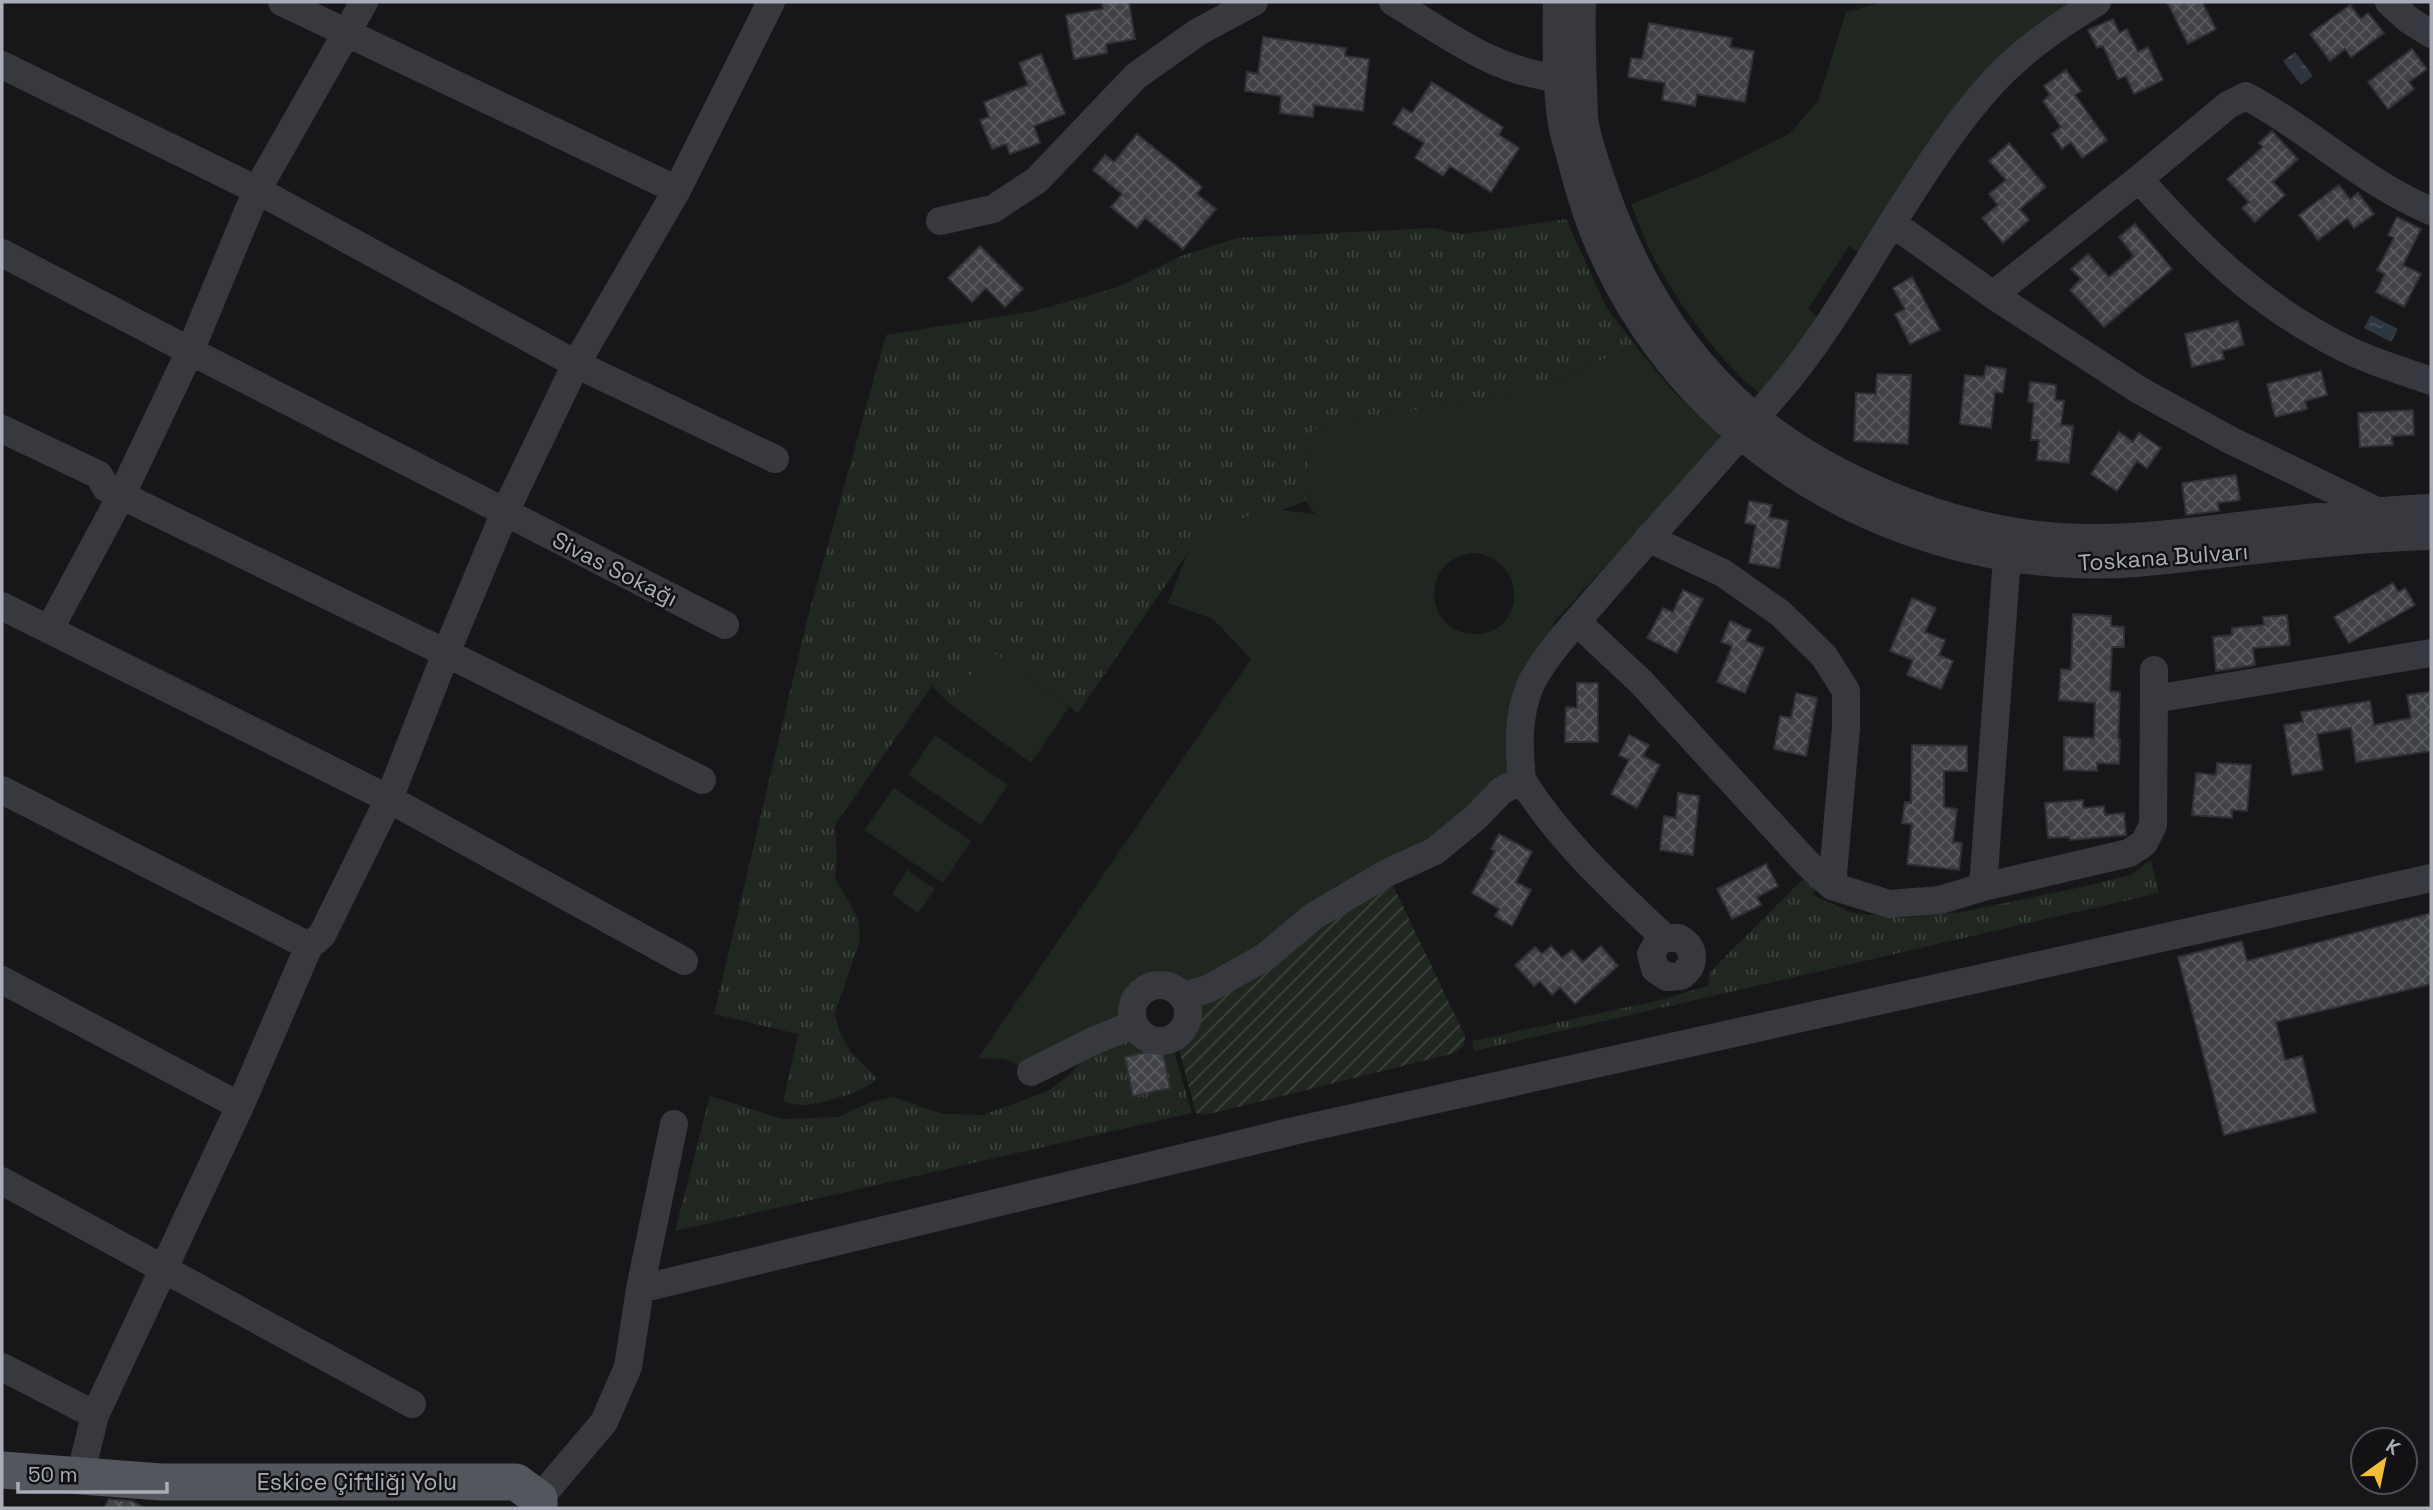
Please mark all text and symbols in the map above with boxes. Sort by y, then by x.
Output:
street label: Sivas Sokağı [547,525,683,613]
street label: Toskana Bulvarı [2077,536,2249,578]
north arrow [2349,1426,2419,1496]
text: K [2381,1433,2405,1461]
scale bar [18,1450,166,1494]
text: 50 m [28,1461,78,1488]
street label: Eskice Çiftliği Yolu [257,1467,457,1497]

